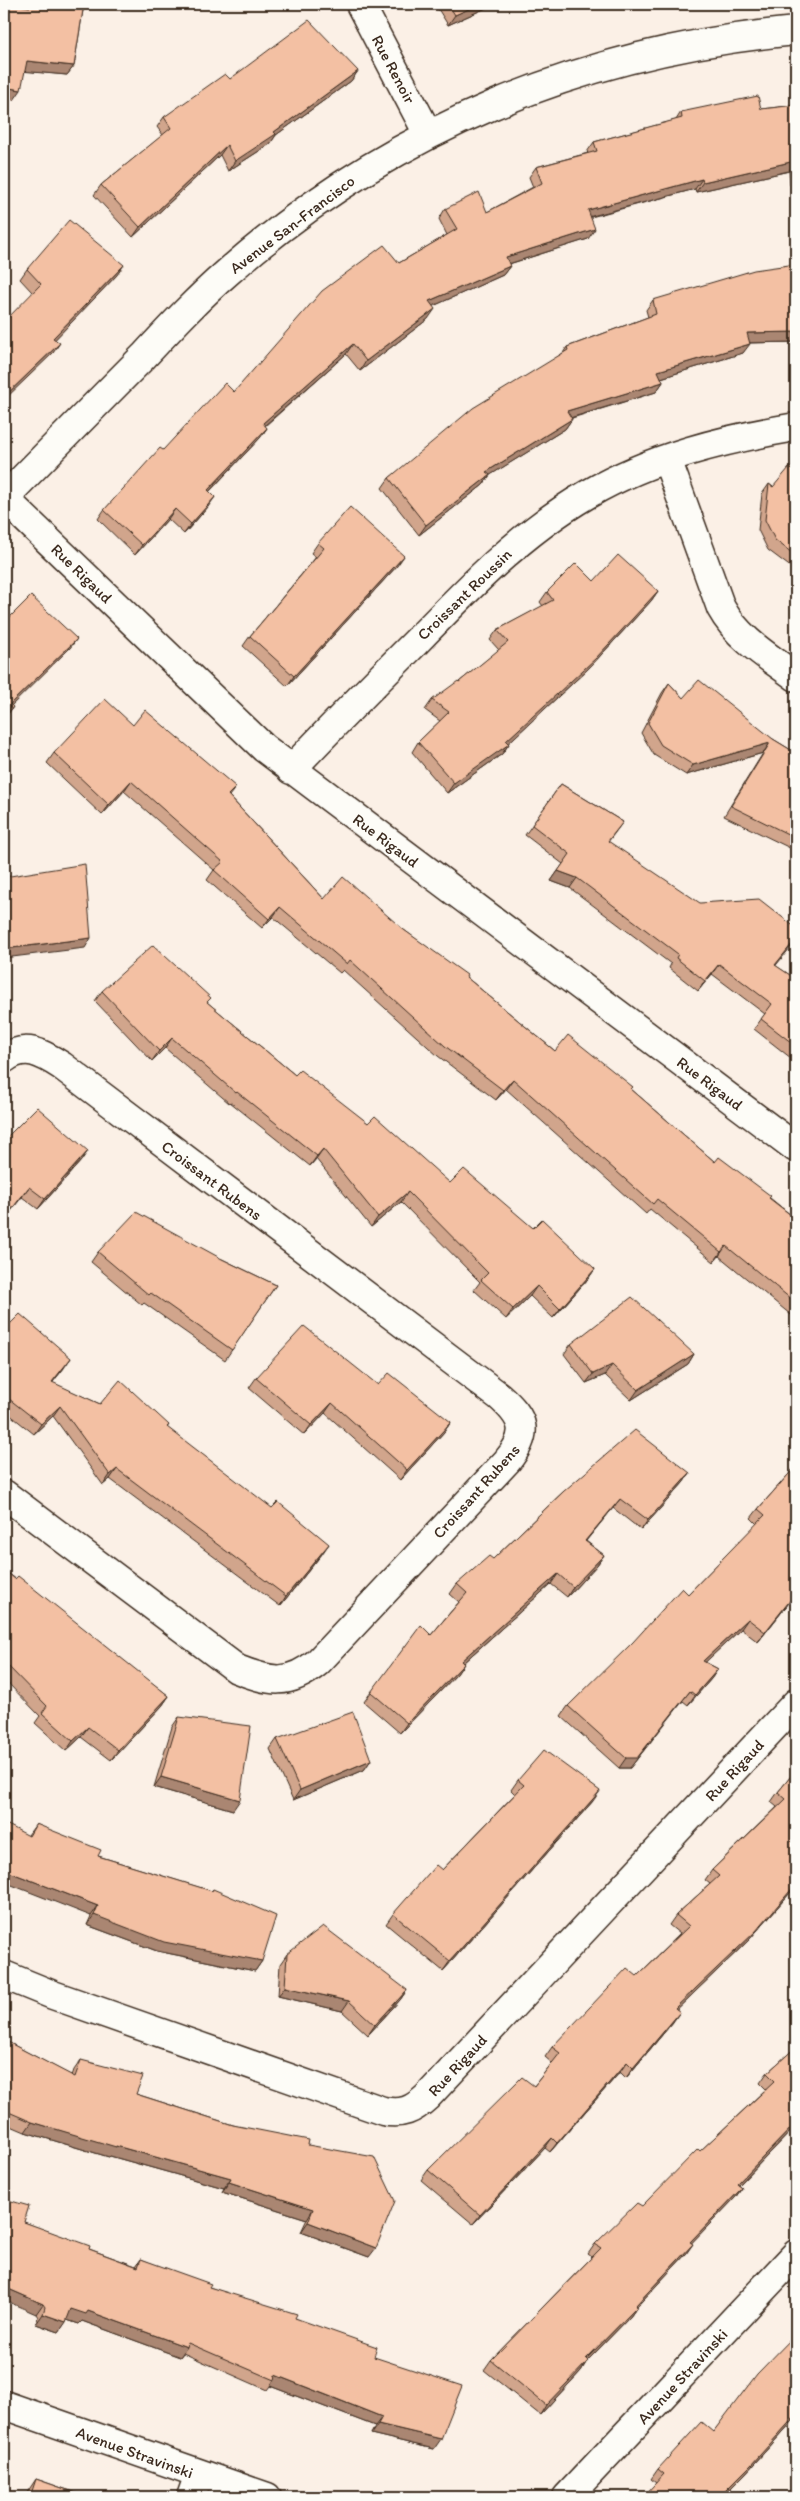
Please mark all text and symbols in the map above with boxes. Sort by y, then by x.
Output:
street label: Rue Renoir [368,32,419,107]
street label: Avenue San-Francisco [226,171,359,278]
street label: Rue Rigaud [47,540,116,607]
street label: Croissant Roussin [413,544,516,644]
street label: Rue Rigaud [349,809,423,872]
street label: Rue Rigaud [673,1052,747,1115]
street label: Croissant Rubens [158,1136,266,1224]
street label: Croissant Rubens [429,1440,524,1543]
street label: Rue Rigaud [701,1735,768,1805]
street label: Rue Rigaud [424,2030,491,2100]
street label: Avenue Stravinski [633,2325,731,2428]
street label: Avenue Stravinski [74,2422,196,2482]

